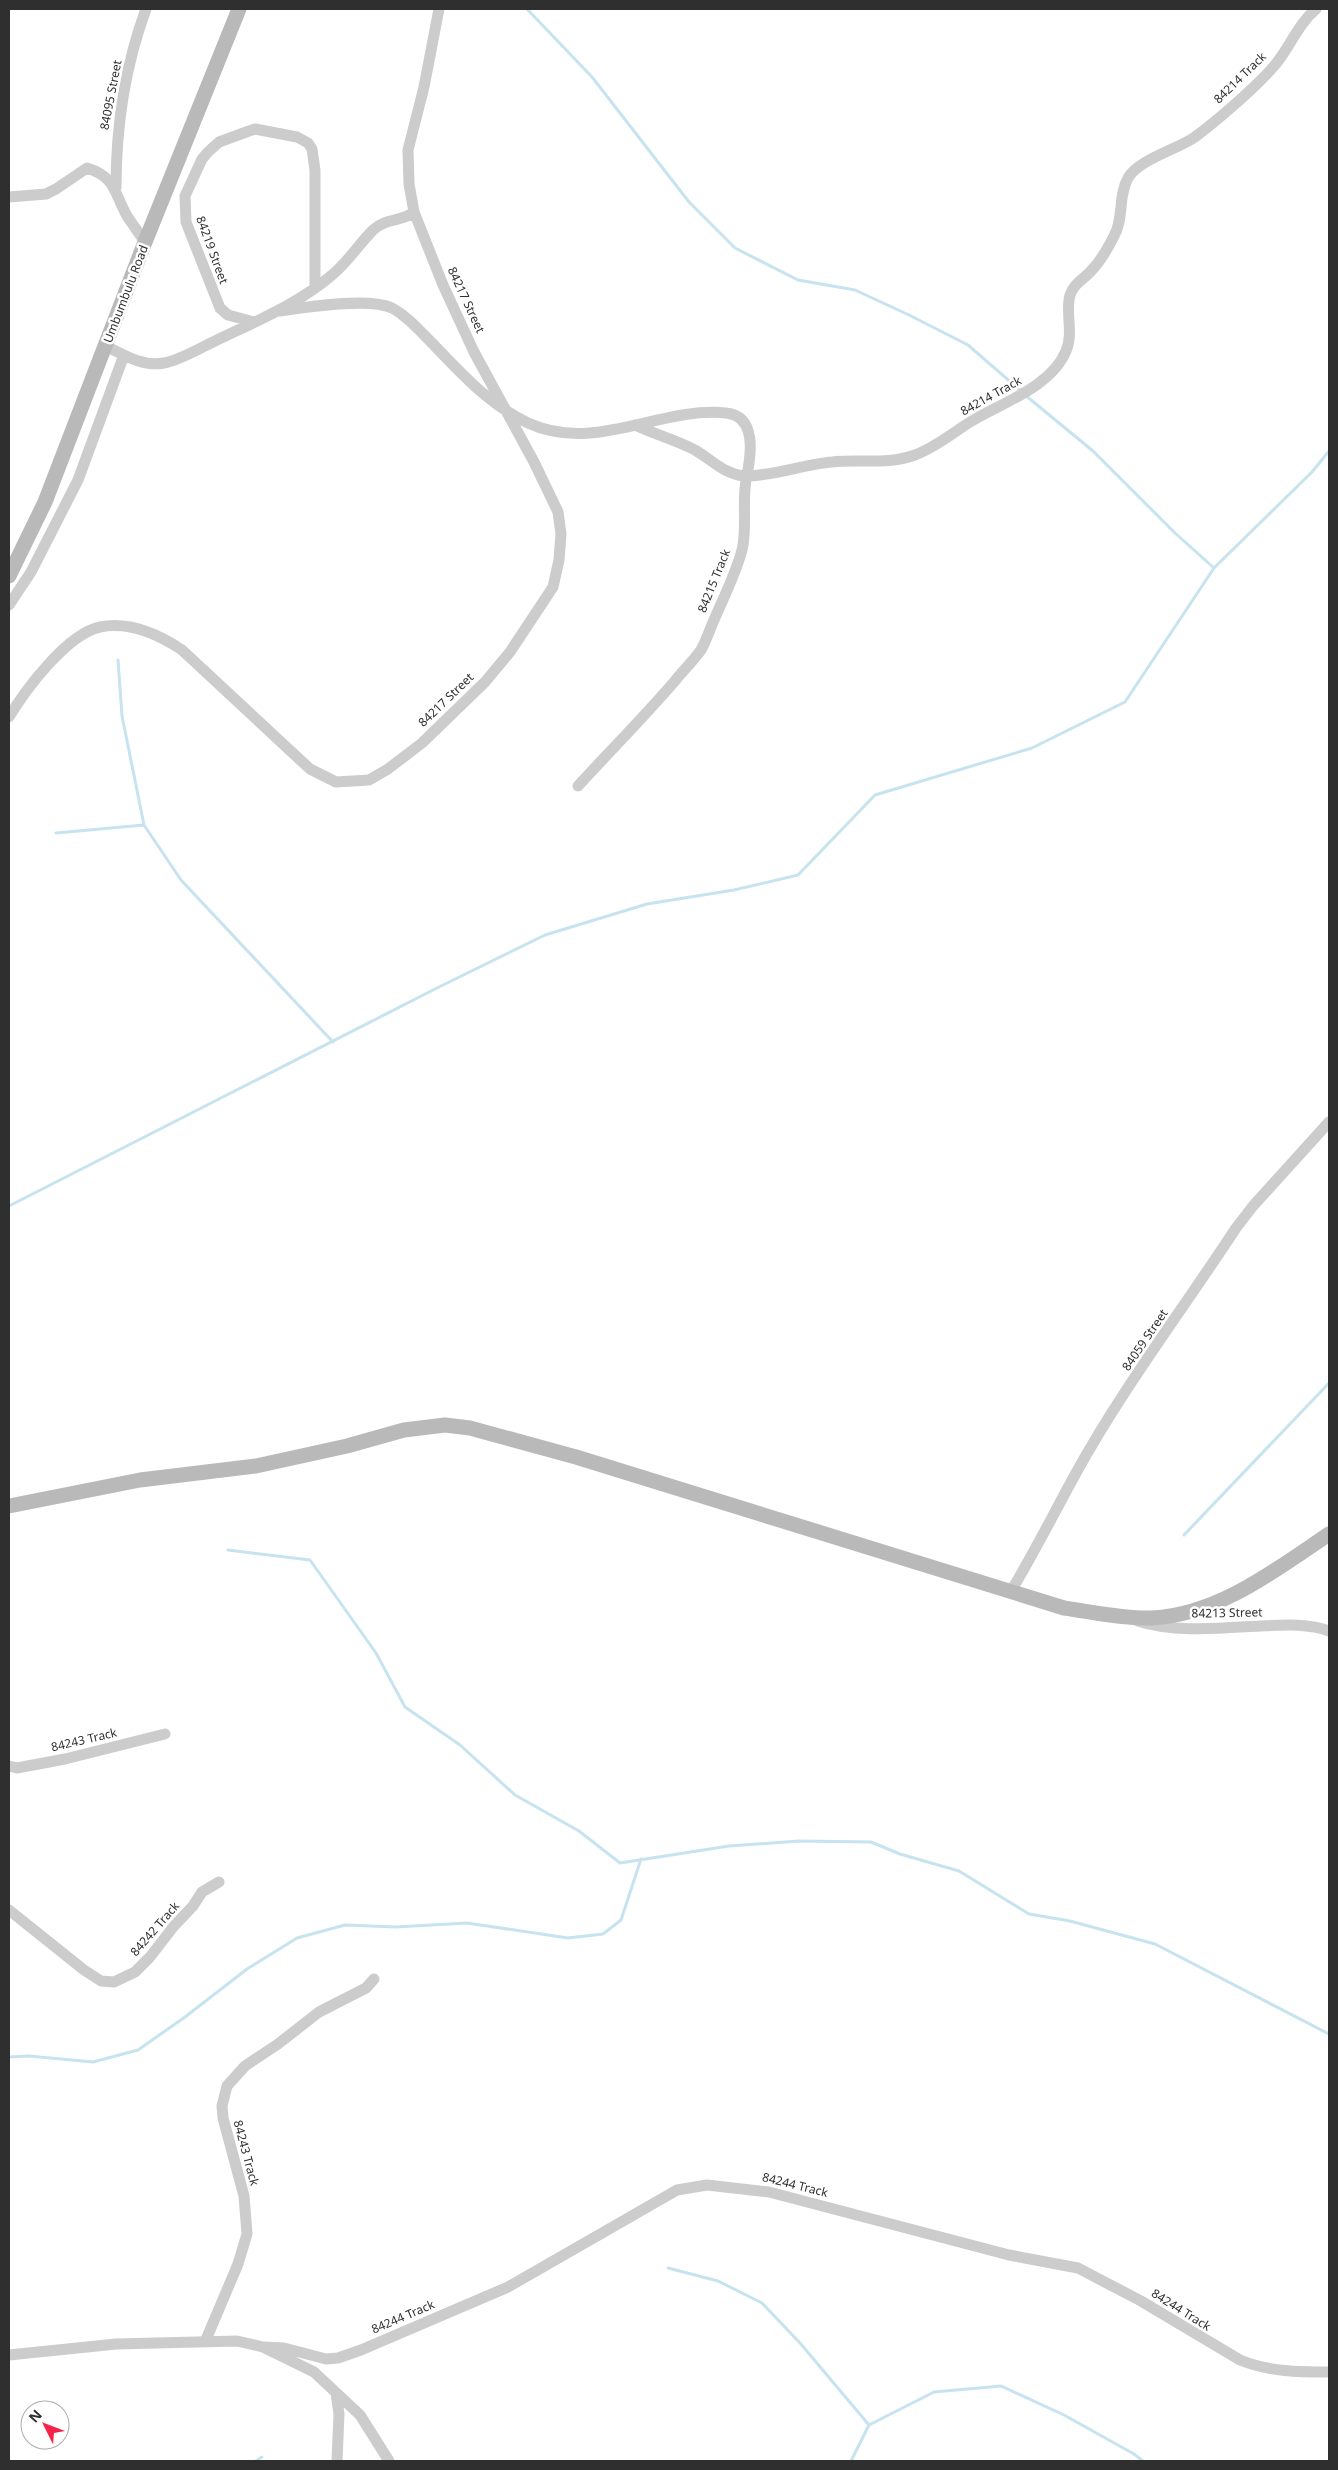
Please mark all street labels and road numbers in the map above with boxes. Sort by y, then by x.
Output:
street label: 84214 Track [1210,48,1270,107]
street label: 84095 Street [95,58,126,131]
street label: 84219 Street [192,214,233,287]
street label: Umbumbulu Road [99,243,152,345]
street label: 84217 Street [444,264,489,336]
street label: 84214 Track [957,372,1025,419]
street label: 84215 Track [693,546,734,615]
street label: 84217 Street [414,668,478,730]
street label: 84059 Street [1118,1305,1172,1374]
street label: 84213 Street [1191,1603,1263,1622]
street label: 84243 Track [49,1724,119,1755]
street label: 84242 Track [126,1897,183,1960]
street label: 84243 Track [230,2118,264,2188]
street label: 84244 Track [760,2168,830,2201]
street label: 84244 Track [1148,2285,1215,2335]
street label: 84244 Track [369,2295,438,2337]

